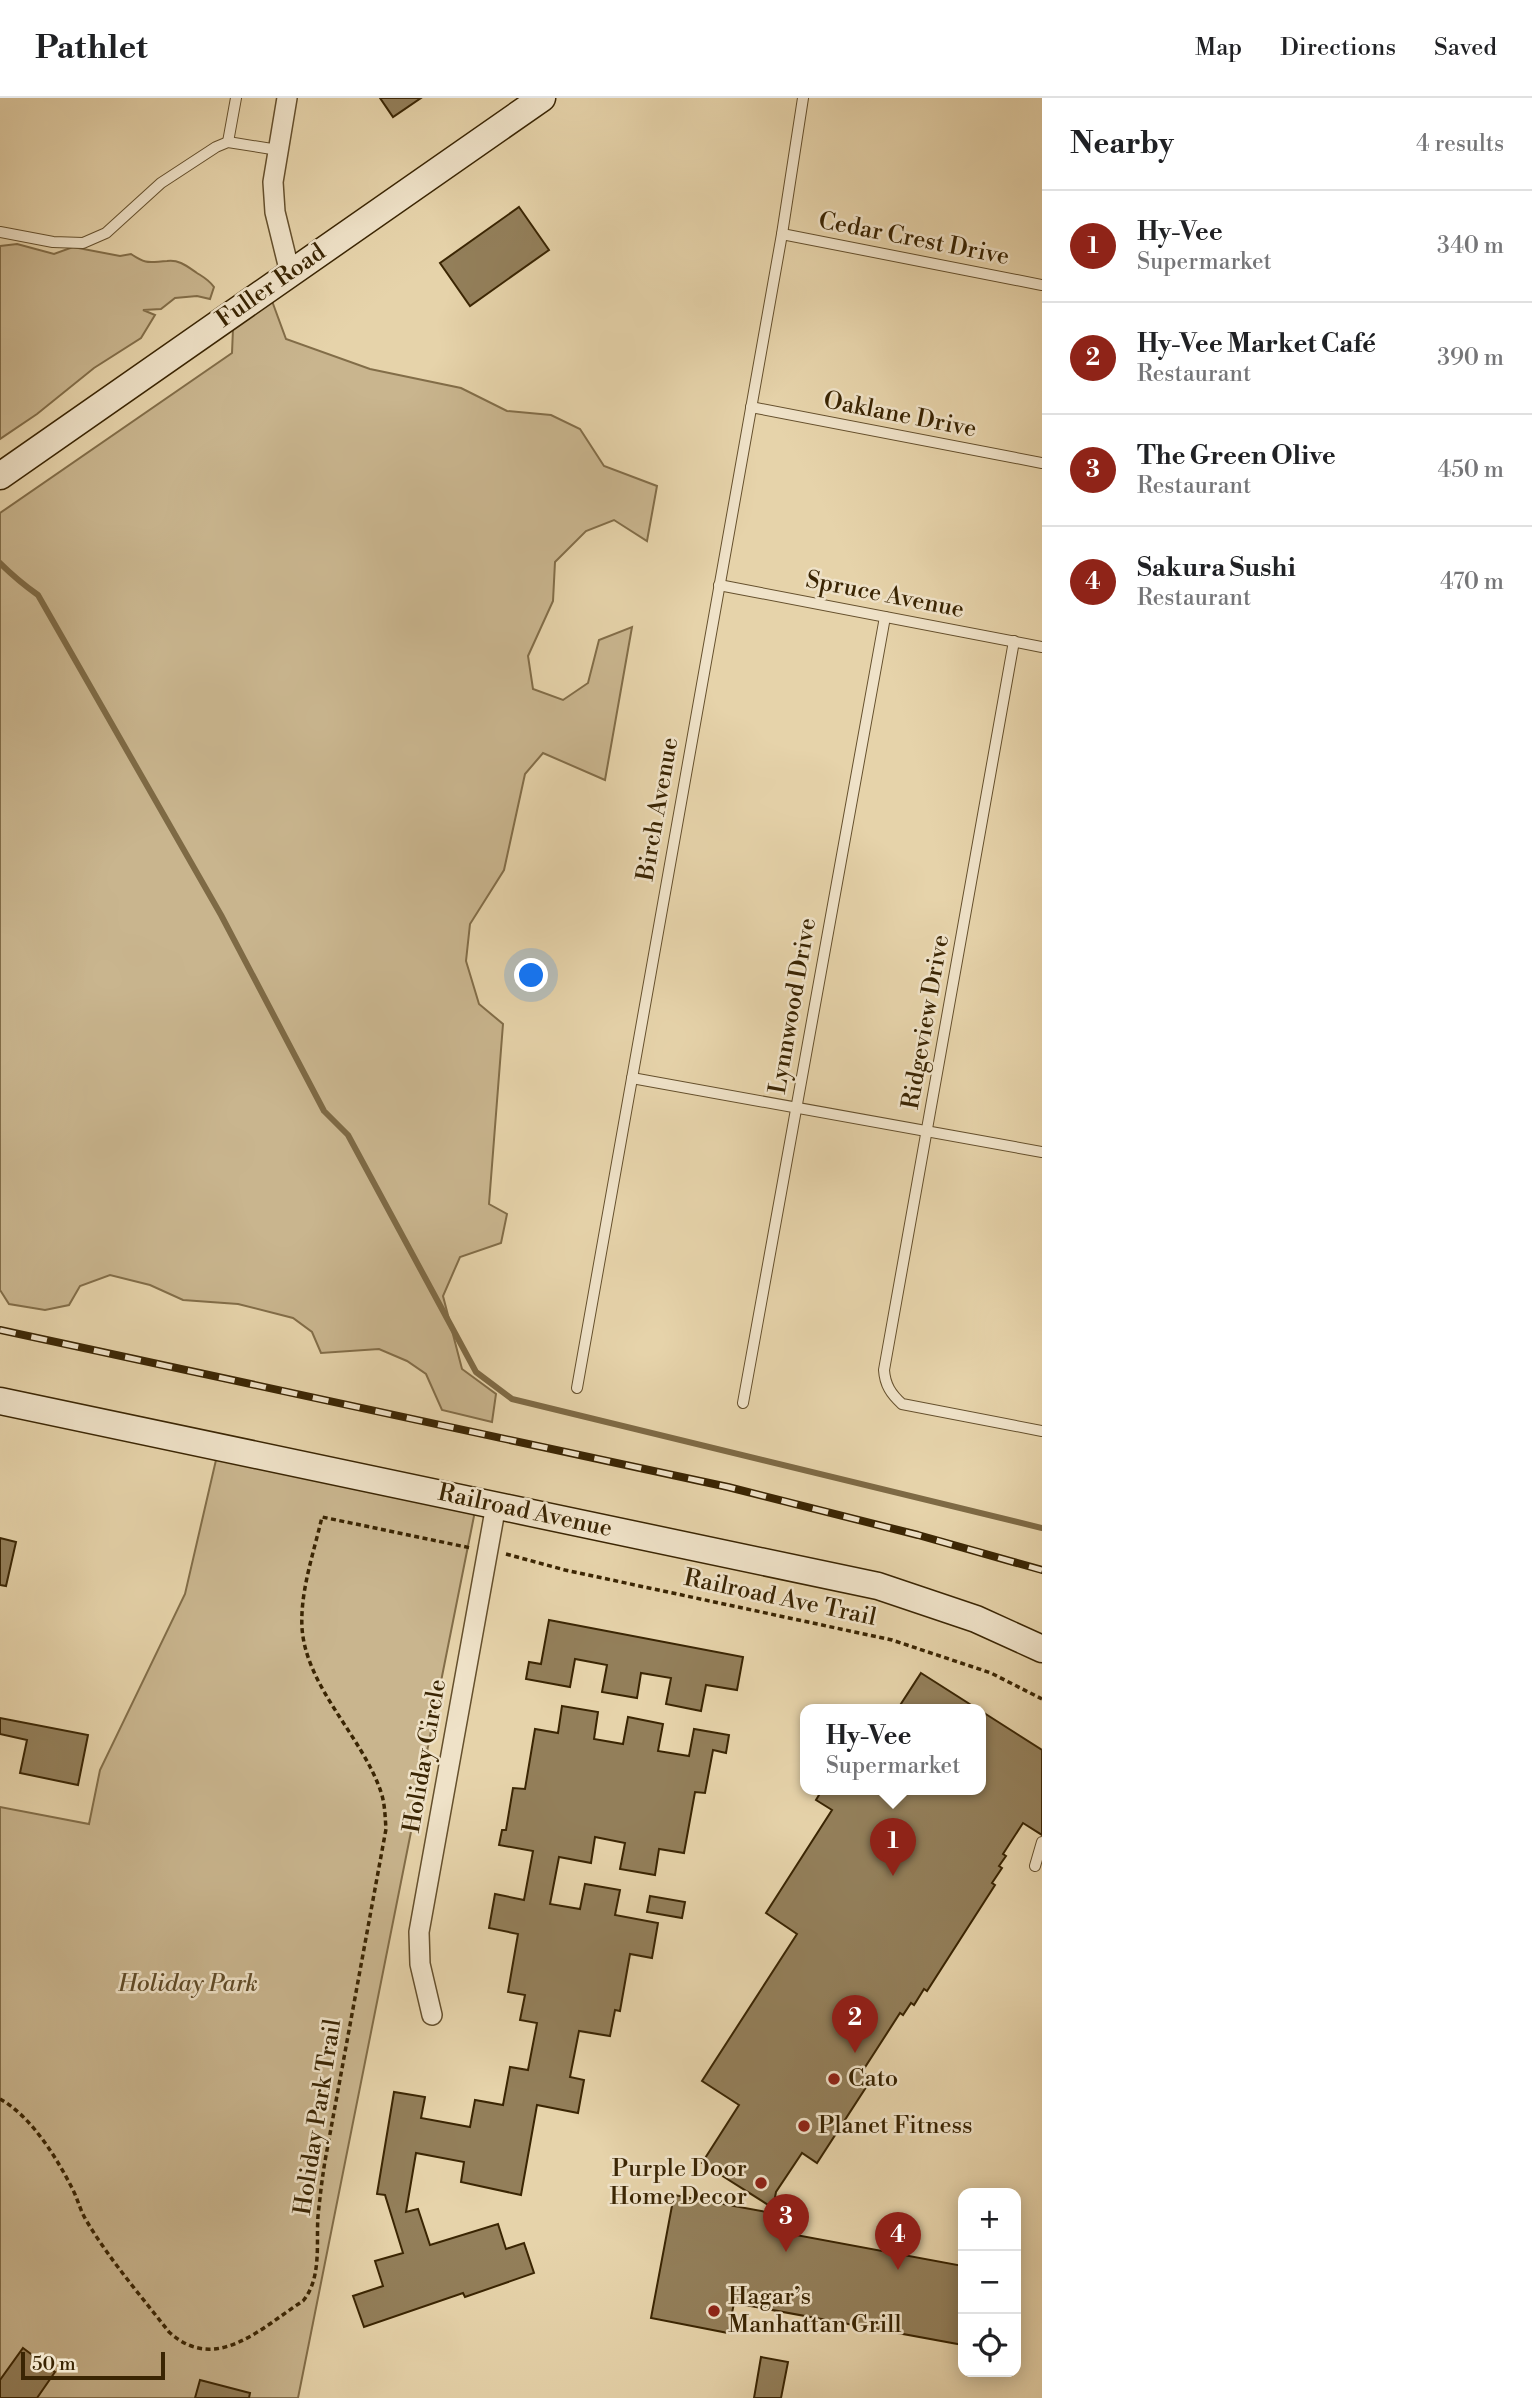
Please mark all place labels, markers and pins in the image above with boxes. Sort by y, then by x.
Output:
pin: 1 [870,1818,916,1876]
pin: 2 [832,1995,878,2053]
place label: Cato [848,2064,898,2094]
marker: Cato [826,2071,842,2087]
place label: Planet Fitness [818,2111,973,2141]
marker: Planet Fitness [796,2118,812,2134]
place label: Purple Door Home Decor [609,2154,747,2212]
marker: Purple Door Home Decor [753,2175,769,2191]
pin: 3 [763,2194,809,2252]
pin: 4 [875,2212,921,2270]
place label: Hagar’s Manhattan Grill [728,2282,902,2340]
marker: Hagar’s Manhattan Grill [706,2303,722,2319]

